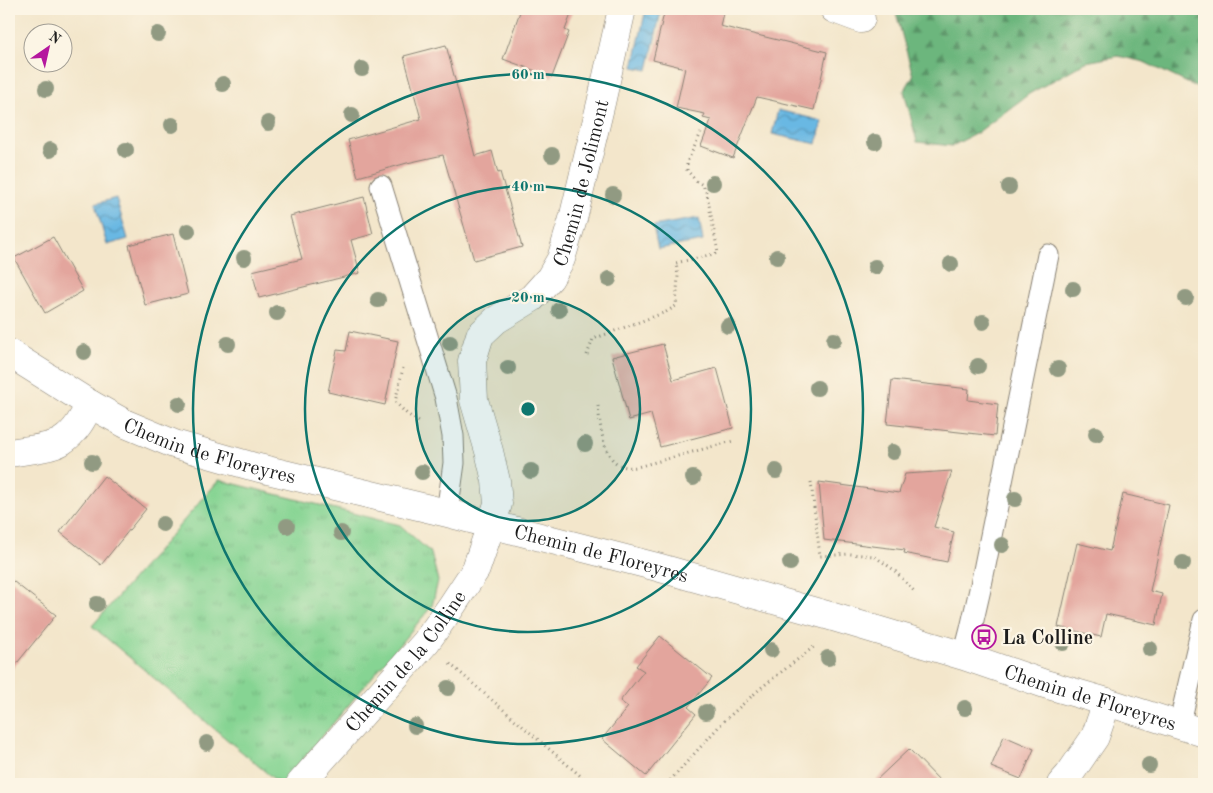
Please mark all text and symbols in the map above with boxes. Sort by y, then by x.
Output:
north arrow [22,22,72,72]
text: N [46,29,63,47]
text: 60 m [511,68,545,83]
street label: Chemin de Jolimont [551,98,613,271]
text: 40 m [511,180,545,195]
text: 20 m [511,291,545,306]
centre of rings [519,400,537,418]
street label: Chemin de Floreyres [120,416,297,488]
street label: Chemin de Floreyres [512,523,690,587]
street label: Chemin de la Colline [343,588,471,737]
bus stop icon: La Colline [971,624,997,650]
place label: La Colline [1002,629,1093,649]
street label: Chemin de Floreyres [1001,663,1178,735]

